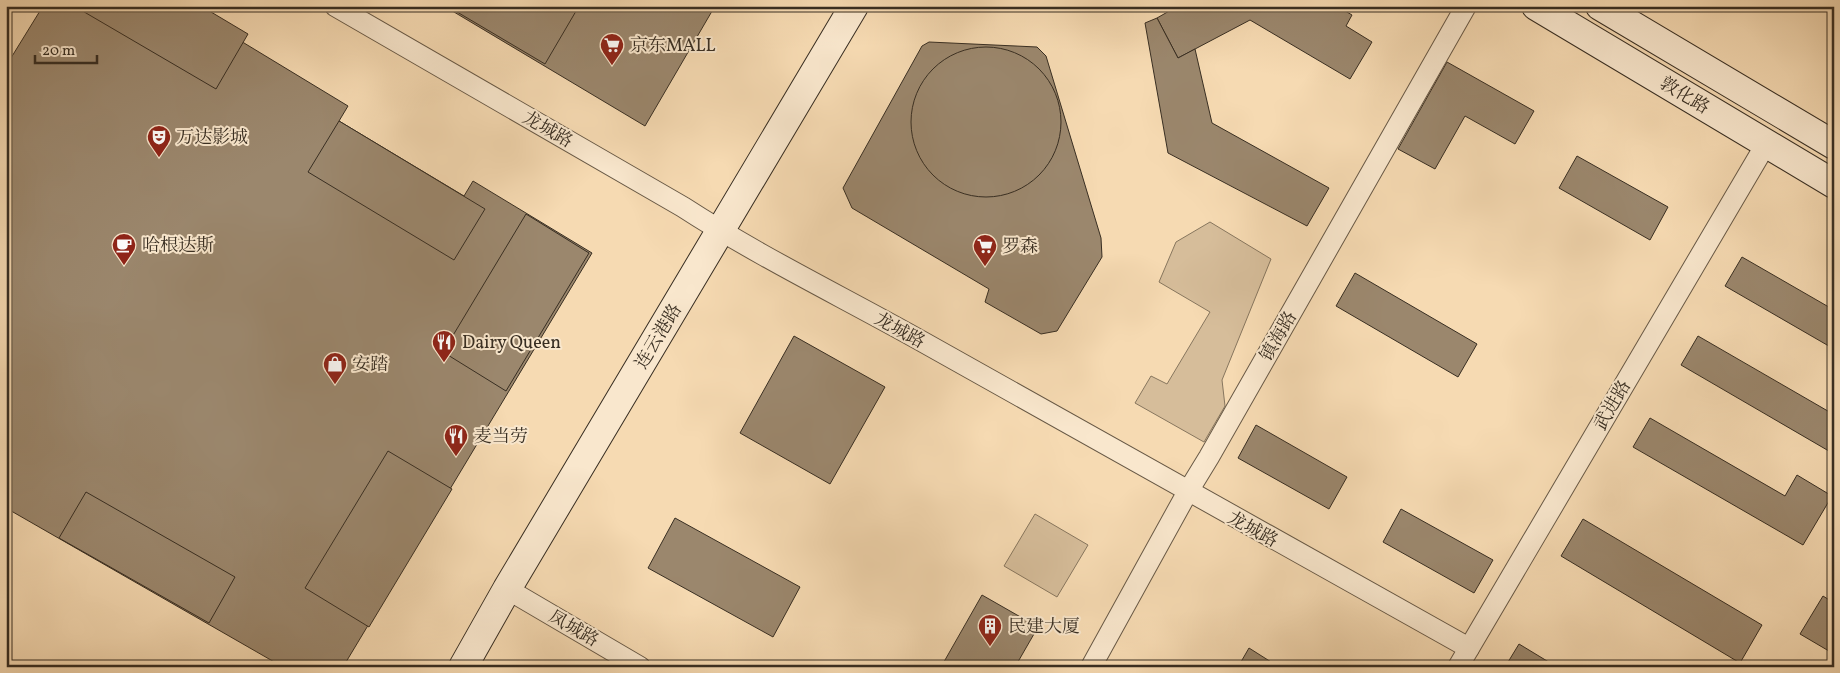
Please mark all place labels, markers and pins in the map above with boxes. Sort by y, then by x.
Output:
supermarket icon: 京东MALL [599,32,625,66]
place label: 京东MALL [630,34,716,59]
theatre icon: 万达影城 [146,124,172,158]
place label: 万达影城 [176,126,248,151]
cafe icon: 哈根达斯 [111,232,137,266]
supermarket icon: 罗森 [972,233,998,267]
place label: 哈根达斯 [142,234,214,259]
place label: 罗森 [1002,235,1038,260]
restaurant icon: Dairy Queen [431,329,457,363]
place label: Dairy Queen [462,331,561,356]
shop icon: 安踏 [322,351,348,385]
place label: 安踏 [352,353,388,378]
restaurant icon: 麦当劳 [443,423,469,457]
place label: 麦当劳 [474,425,528,450]
building icon: 民建大厦 [977,613,1003,647]
place label: 民建大厦 [1008,615,1080,640]

